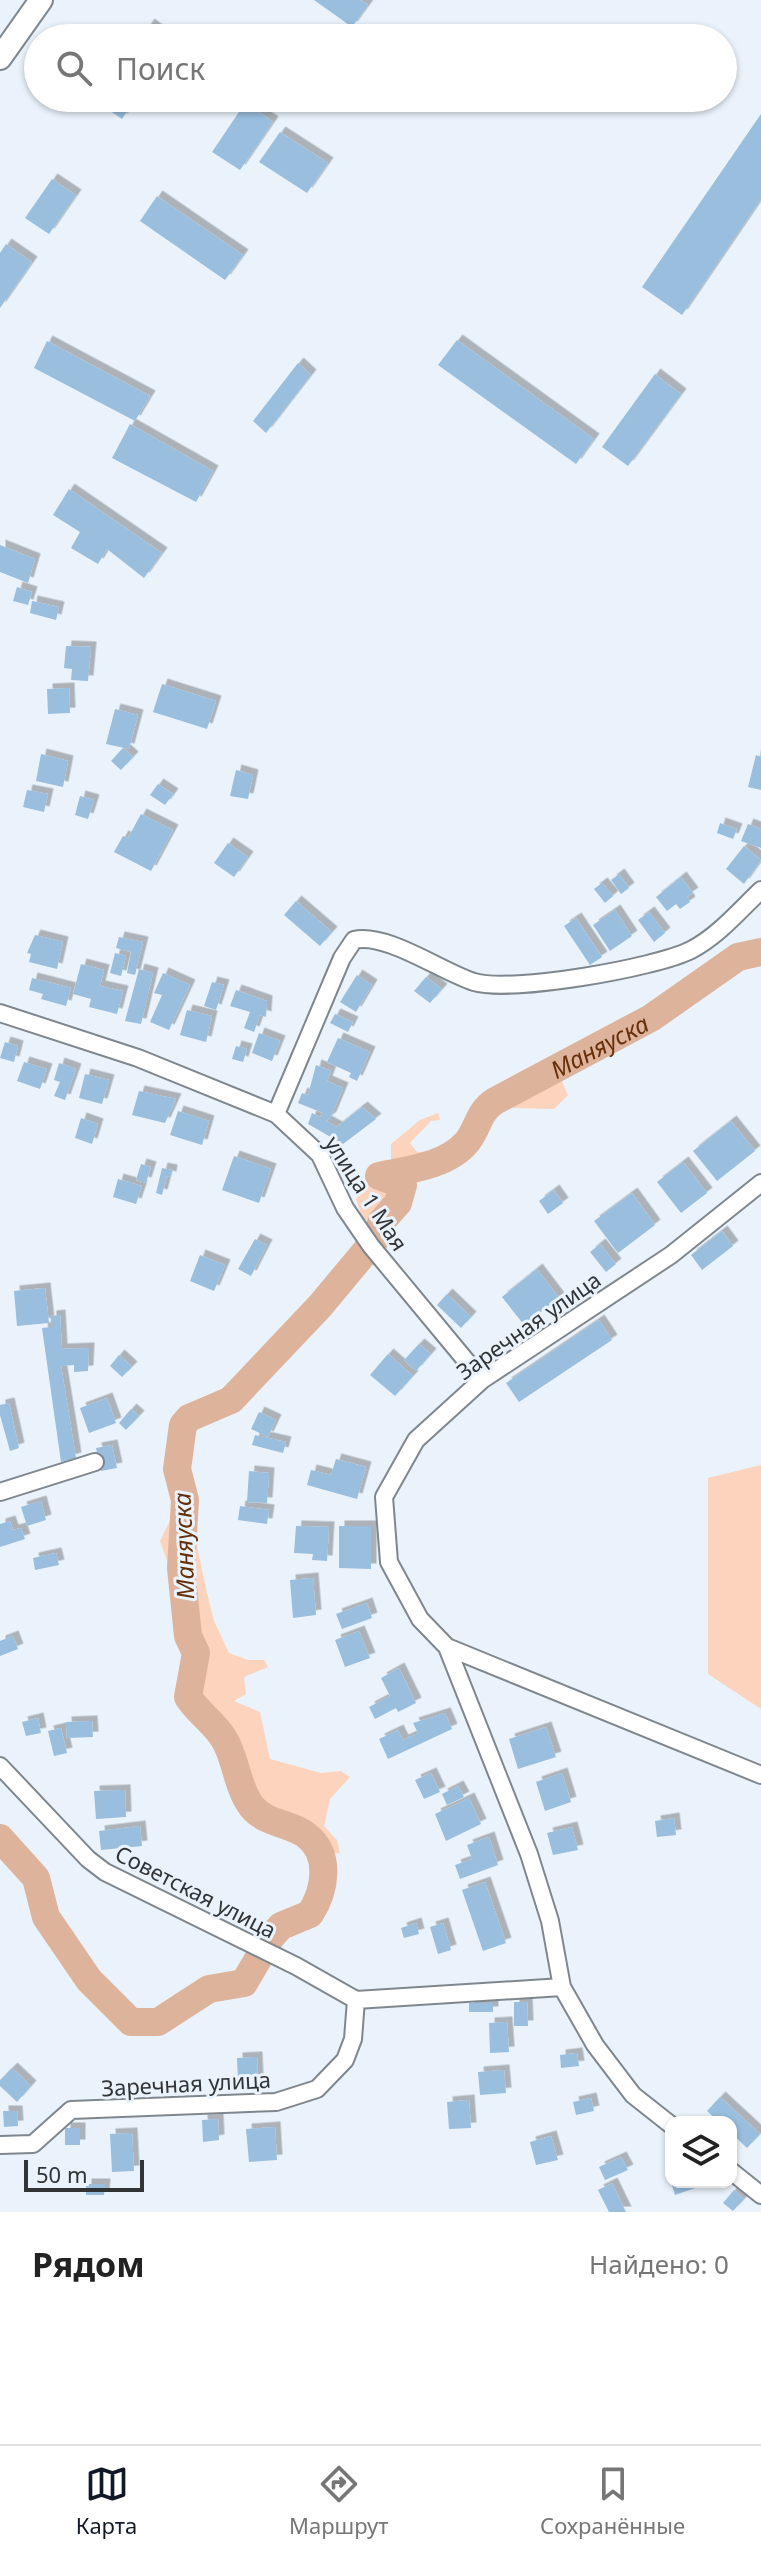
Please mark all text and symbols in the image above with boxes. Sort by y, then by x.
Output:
search box [24,24,737,112]
icon: search [52,46,96,90]
text: Поиск [116,48,205,89]
water label: Маняуска [544,1006,654,1085]
street label: улица 1 Мая [319,1130,415,1256]
street label: Заречная улица [450,1264,606,1386]
water label: Маняуска [165,1492,201,1600]
street label: Советская улица [111,1838,281,1944]
street label: Заречная улица [100,2064,272,2102]
map controls [665,2116,737,2188]
button: layers [665,2116,737,2188]
scale bar [24,2156,144,2192]
text: 50 m [36,2159,87,2189]
text: Рядом [32,2241,145,2287]
text: Найдено: 0 [589,2246,729,2282]
tab: Карта [76,2462,137,2540]
tab: Маршрут [289,2462,388,2540]
tab: Сохранённые [540,2462,685,2540]

